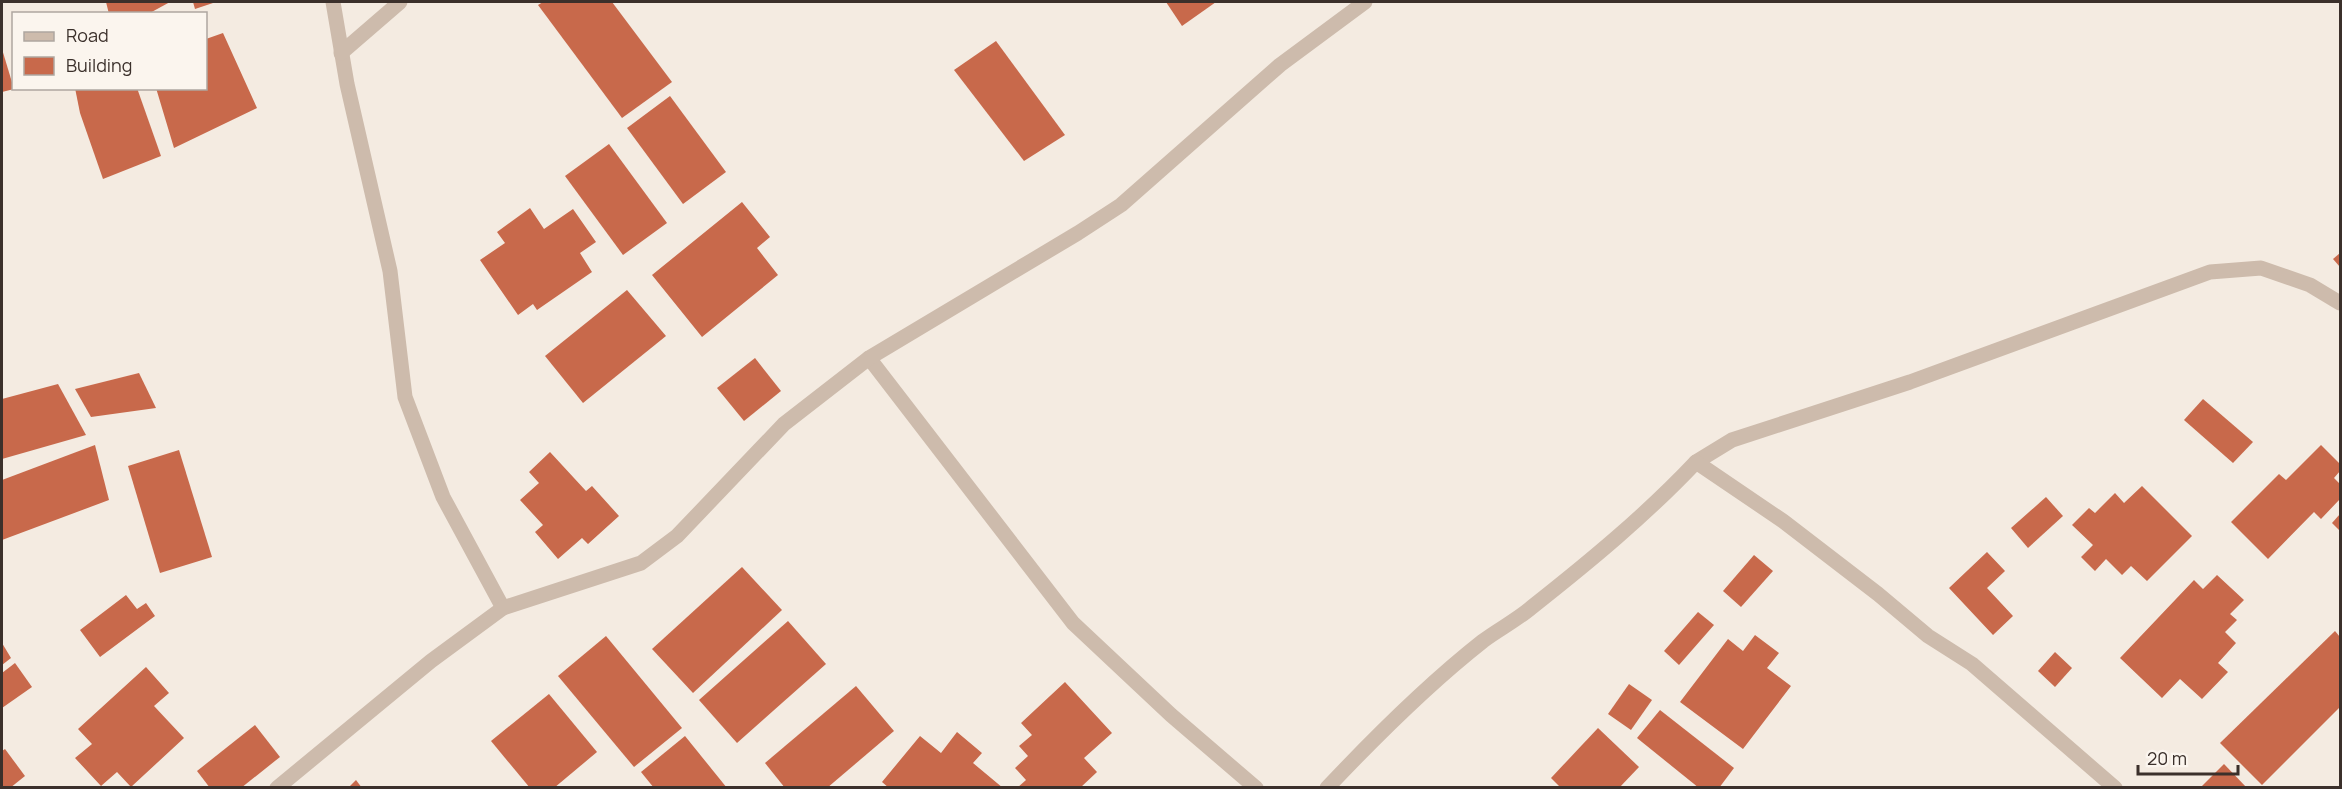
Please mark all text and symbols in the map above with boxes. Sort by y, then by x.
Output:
legend [12,12,207,90]
text: Road [66,23,109,47]
text: Building [66,53,132,77]
scale bar [2138,738,2238,776]
text: 20 m [2147,746,2187,770]

